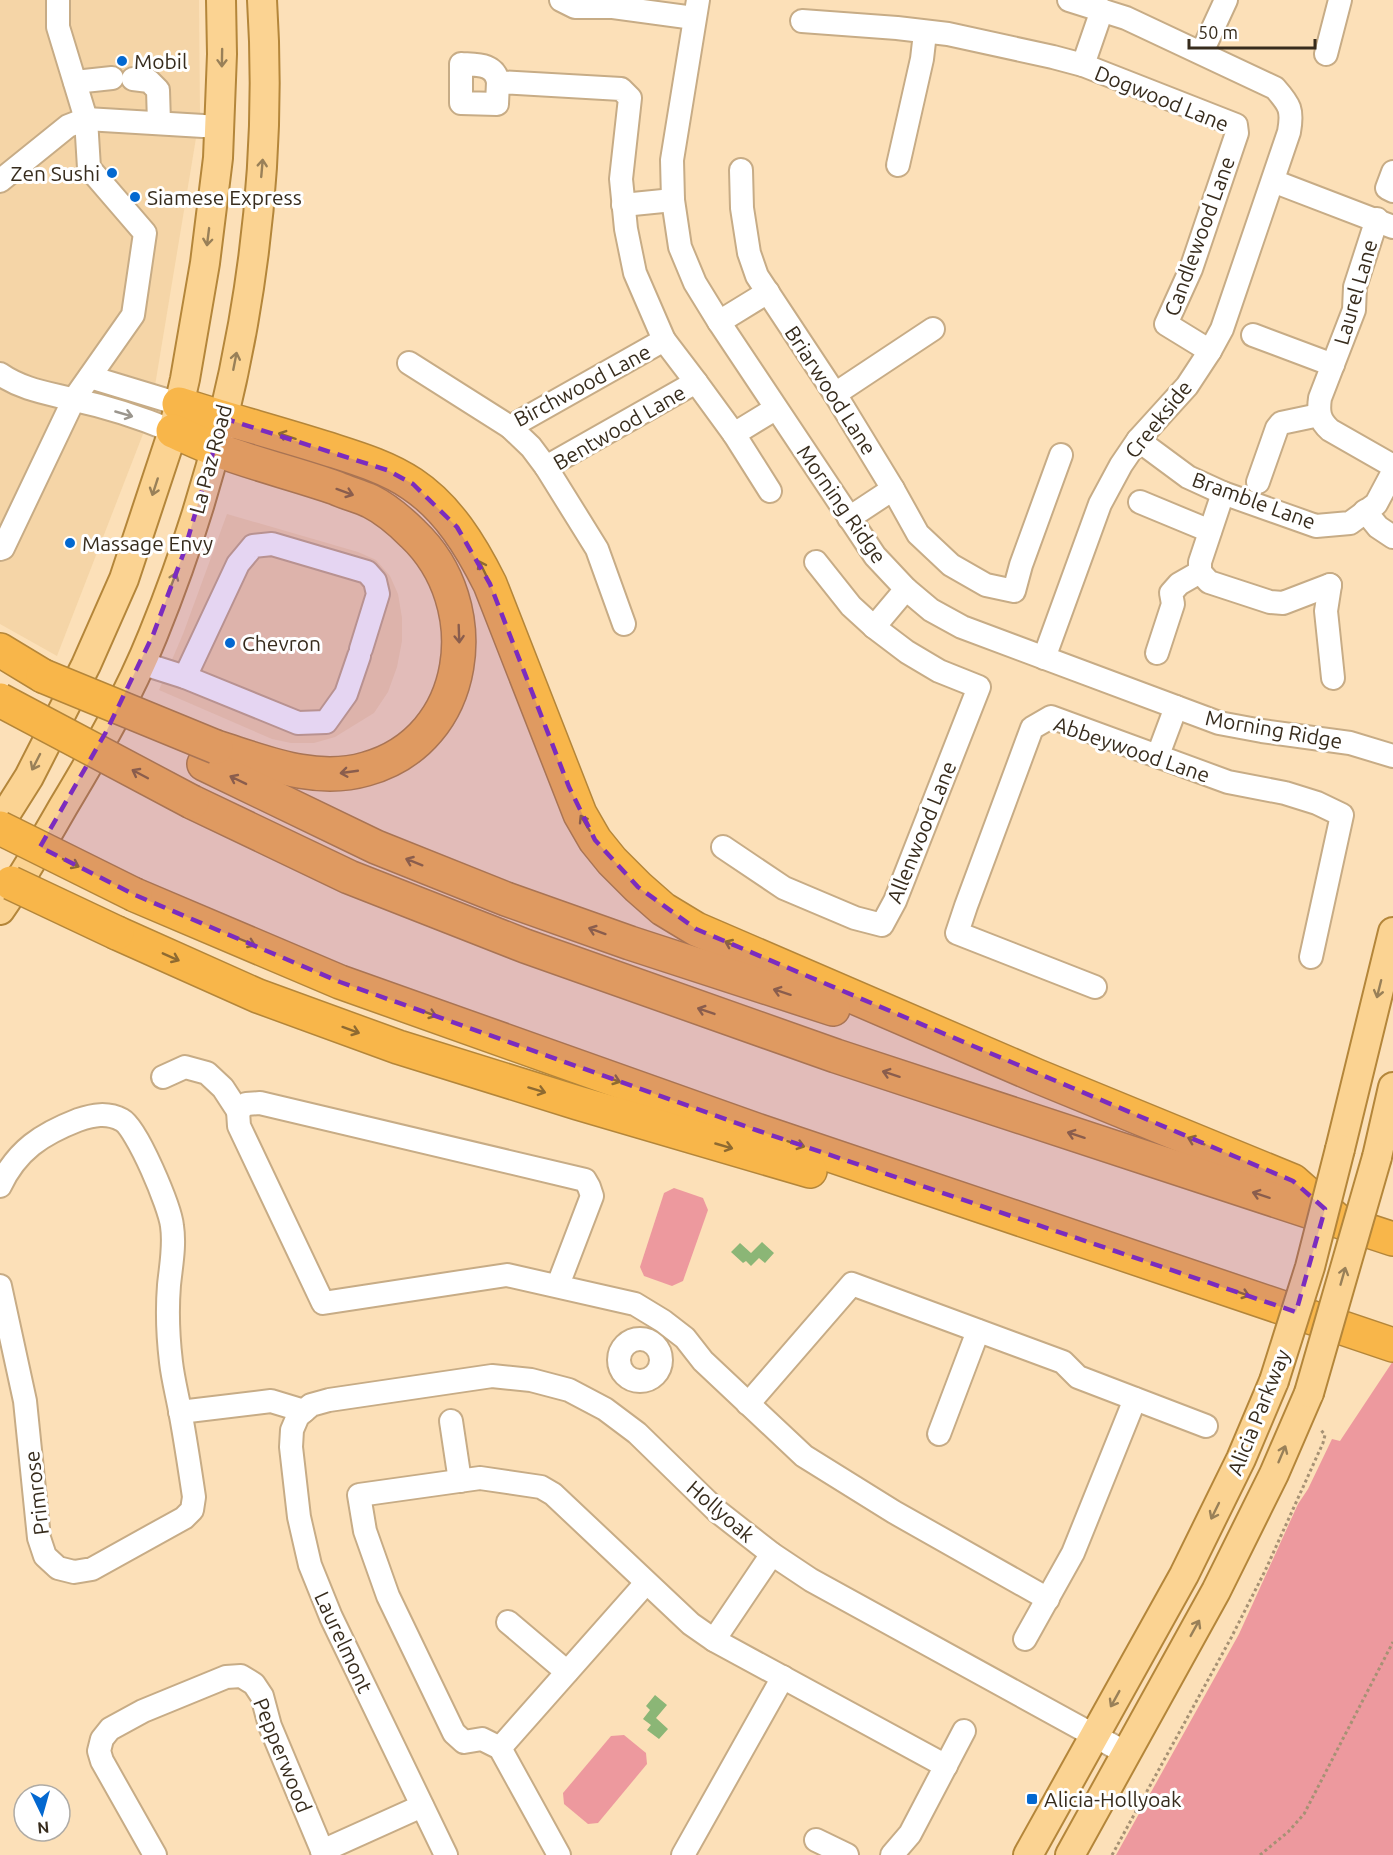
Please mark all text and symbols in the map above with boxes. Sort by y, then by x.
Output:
scale bar [1189,12,1315,50]
text: 50 m [1198,22,1238,42]
one-way arrow [216,48,227,68]
place label: Mobil [134,49,187,73]
marker: Mobil [115,54,129,68]
street label: Dogwood Lane [1092,60,1232,136]
street label: Candlewood Lane [1159,153,1239,319]
one-way arrow [257,158,268,178]
place label: Zen Sushi [11,161,100,185]
marker: Zen Sushi [105,166,119,180]
place label: Siamese Express [147,185,302,209]
marker: Siamese Express [128,190,142,204]
one-way arrow [203,227,214,246]
street label: Laurel Lane [1329,237,1381,347]
street label: Briarwood Lane [780,321,882,459]
street label: Birchwood Lane [510,339,654,431]
one-way arrow [229,351,241,370]
street label: Creekside [1120,375,1196,463]
street label: Bentwood Lane [549,380,689,474]
street label: La Paz Road [184,402,236,516]
one-way arrow [114,408,133,420]
one-way arrow [278,430,297,441]
street label: Morning Ridge [792,440,892,568]
street label: Bramble Lane [1189,467,1319,533]
one-way arrow [148,477,159,496]
one-way arrow [335,487,353,498]
place label: Massage Envy [82,531,213,555]
marker: Massage Envy [63,536,77,550]
one-way arrow [476,560,488,578]
one-way arrow [169,572,180,591]
one-way arrow [453,624,465,644]
place label: Chevron [242,631,321,655]
marker: Chevron [223,636,237,650]
street label: Morning Ridge [1204,705,1344,753]
street label: Abbeywood Lane [1051,711,1213,787]
one-way arrow [30,752,42,770]
street label: Allenwood Lane [882,757,960,907]
one-way arrow [339,767,359,778]
one-way arrow [132,768,149,780]
one-way arrow [229,774,247,786]
one-way arrow [579,815,591,832]
one-way arrow [406,856,424,867]
one-way arrow [62,858,80,869]
one-way arrow [588,924,607,935]
one-way arrow [237,937,255,948]
one-way arrow [724,938,742,950]
one-way arrow [161,951,179,963]
one-way arrow [1372,979,1384,998]
one-way arrow [773,986,792,997]
one-way arrow [697,1005,716,1016]
one-way arrow [418,1009,437,1020]
one-way arrow [341,1026,360,1037]
one-way arrow [882,1068,901,1079]
one-way arrow [602,1074,621,1085]
one-way arrow [527,1085,546,1096]
one-way arrow [1067,1128,1086,1139]
one-way arrow [1187,1135,1205,1146]
one-way arrow [786,1139,805,1150]
one-way arrow [714,1141,733,1152]
one-way arrow [1252,1189,1271,1200]
one-way arrow [1338,1267,1349,1286]
one-way arrow [1231,1288,1250,1299]
street label: Alicia Parkway [1222,1346,1294,1478]
one-way arrow [1278,1445,1289,1463]
street label: Primrose [19,1450,53,1536]
street label: Hollyoak [682,1475,760,1547]
one-way arrow [1209,1502,1221,1520]
street label: Laurelmont [310,1587,378,1697]
one-way arrow [1189,1620,1201,1637]
one-way arrow [1109,1690,1121,1707]
street label: Pepperwood [249,1694,317,1816]
north arrow [12,1783,72,1843]
place label: Alicia-Hollyoak [1044,1787,1182,1811]
marker: Alicia-Hollyoak [1025,1792,1039,1806]
text: N [37,1818,50,1837]

